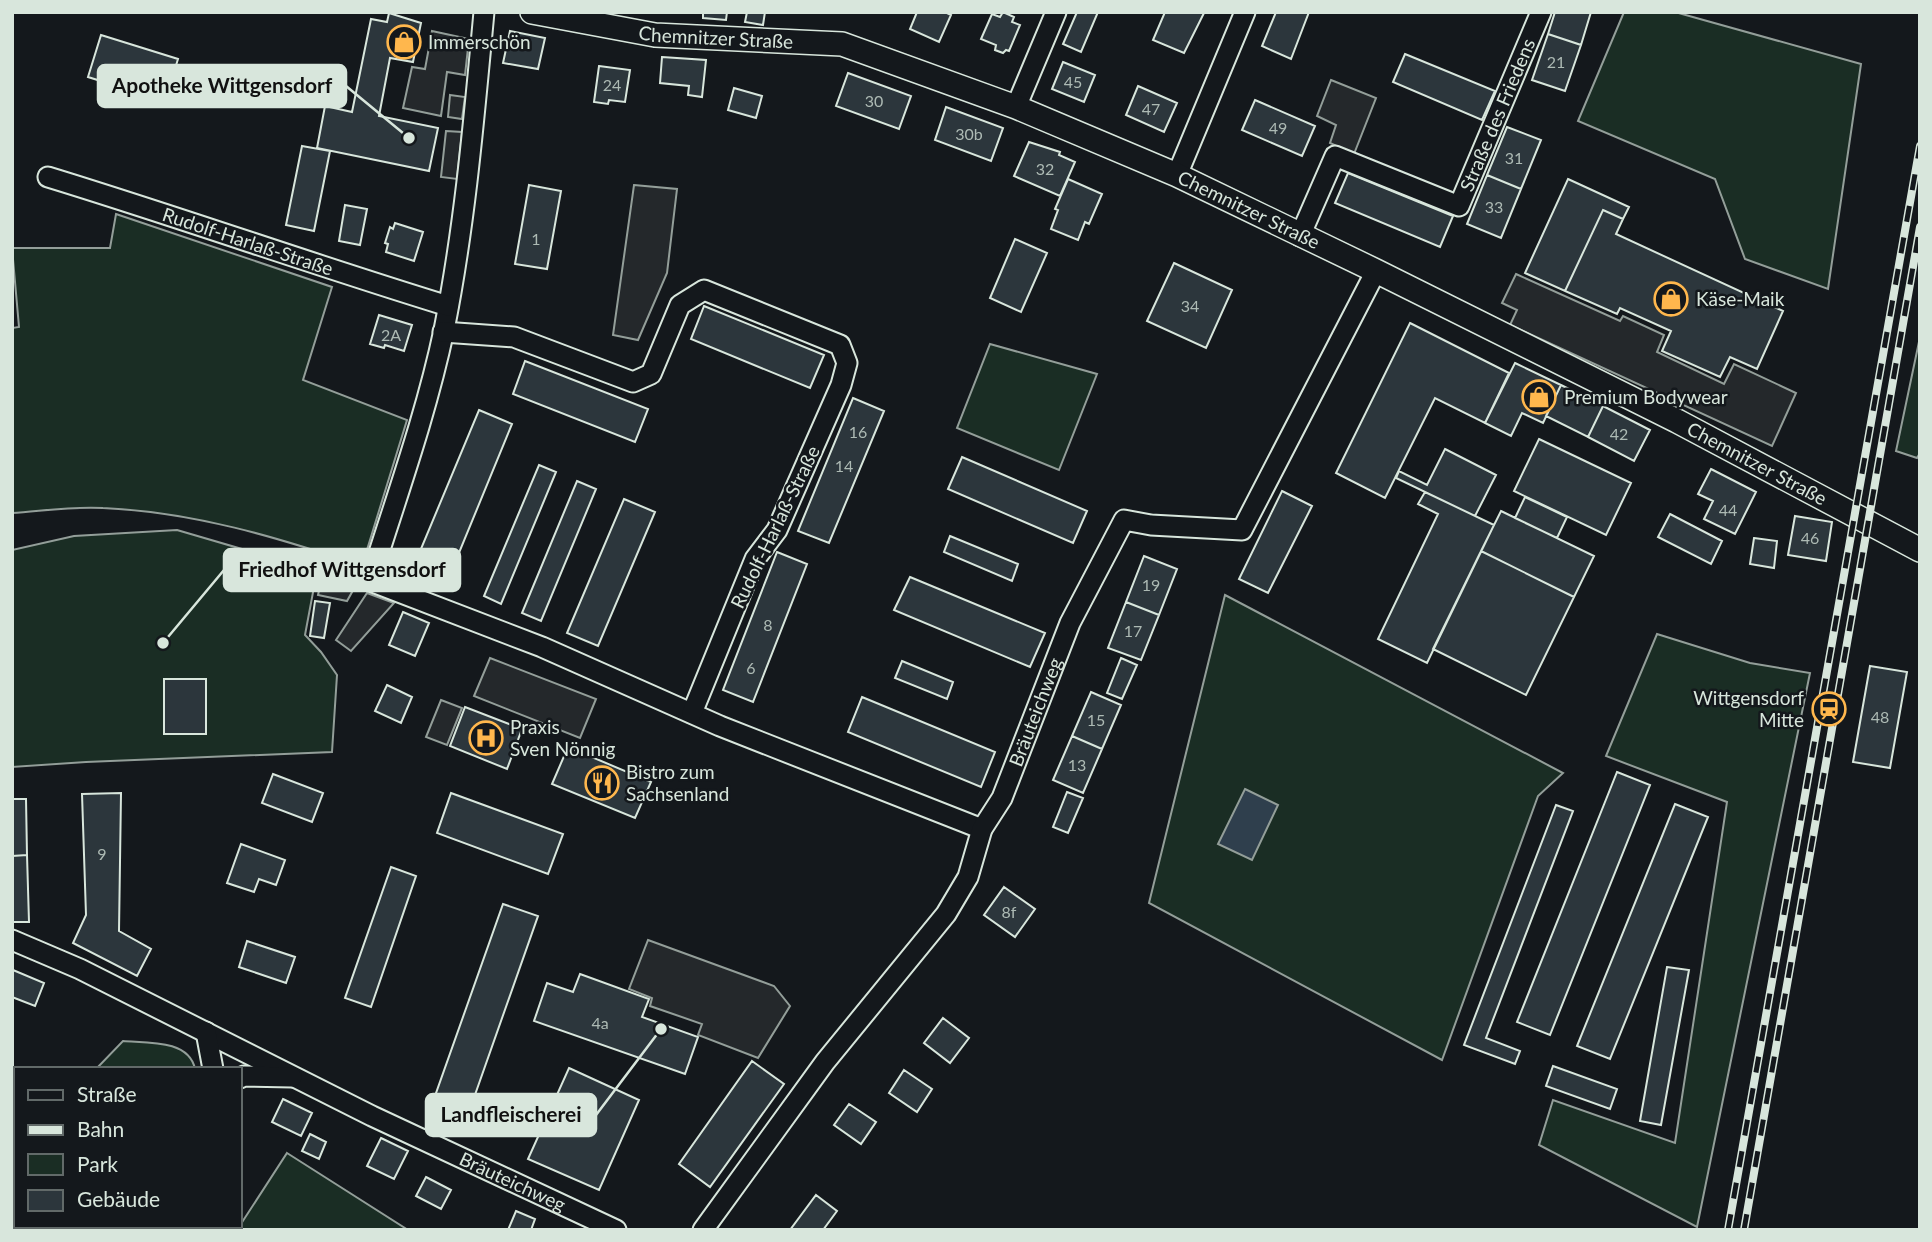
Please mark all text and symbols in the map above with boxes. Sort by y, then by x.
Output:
street label: Chemnitzer Straße [637,20,794,53]
shop icon: Immerschön [385,23,423,61]
place label: Immerschön [428,30,531,53]
street label: Straße des Friedens [1455,35,1540,194]
house number: 21 [1547,52,1565,71]
callout: Apotheke Wittgensdorf [98,65,346,107]
text: Apotheke Wittgensdorf [111,72,333,97]
house number: 45 [1064,72,1082,91]
house number: 24 [603,75,621,94]
house number: 30 [865,91,883,110]
house number: 47 [1142,99,1160,118]
house number: 49 [1269,118,1287,137]
house number: 30b [955,124,983,143]
house number: 31 [1505,148,1523,167]
house number: 32 [1036,159,1054,178]
street label: Chemnitzer Straße [1174,165,1324,253]
house number: 33 [1485,197,1503,216]
street label: Rudolf-Harlaß-Straße [160,202,336,280]
house number: 1 [531,229,541,248]
shop icon: Käse-Maik [1652,280,1690,318]
place label: Käse-Maik [1696,287,1785,310]
house number: 34 [1181,296,1199,315]
house number: 2A [381,325,401,344]
shop icon: Premium Bodywear [1520,378,1558,416]
place label: Premium Bodywear [1564,385,1728,408]
street label: Chemnitzer Straße [1683,417,1831,509]
house number: 16 [849,422,867,441]
house number: 42 [1610,424,1628,443]
street label: Rudolf-Harlaß-Straße [725,442,824,612]
house number: 14 [835,456,853,475]
house number: 44 [1719,500,1737,519]
house number: 46 [1801,528,1819,547]
callout: Friedhof Wittgensdorf [224,549,460,591]
text: Friedhof Wittgensdorf [238,556,446,581]
house number: 19 [1142,575,1160,594]
house number: 8 [763,615,773,634]
house number: 17 [1124,621,1142,640]
street label: Bräuteichweg [1003,654,1066,769]
house number: 6 [746,658,756,677]
place label: Wittgensdorf Mitte [1693,686,1804,731]
station icon: Wittgensdorf Mitte [1810,690,1848,728]
house number: 48 [1871,707,1889,726]
house number: 15 [1087,710,1105,729]
place label: Praxis Sven Nönnig [510,715,616,760]
hospital icon: Praxis Sven Nönnig [467,719,505,757]
house number: 13 [1068,755,1086,774]
place label: Bistro zum Sachsenland [626,760,729,805]
restaurant icon: Bistro zum Sachsenland [583,764,621,802]
house number: 9 [97,844,107,863]
house number: 8f [1002,902,1017,921]
house number: 4a [591,1013,609,1032]
legend [14,1067,242,1228]
text: Straße [77,1081,137,1106]
callout: Landfleischerei [426,1094,596,1136]
text: Landfleischerei [440,1101,582,1126]
text: Bahn [77,1116,124,1141]
street label: Bräuteichweg [456,1147,570,1216]
text: Park [77,1151,118,1176]
text: Gebäude [77,1186,160,1211]

